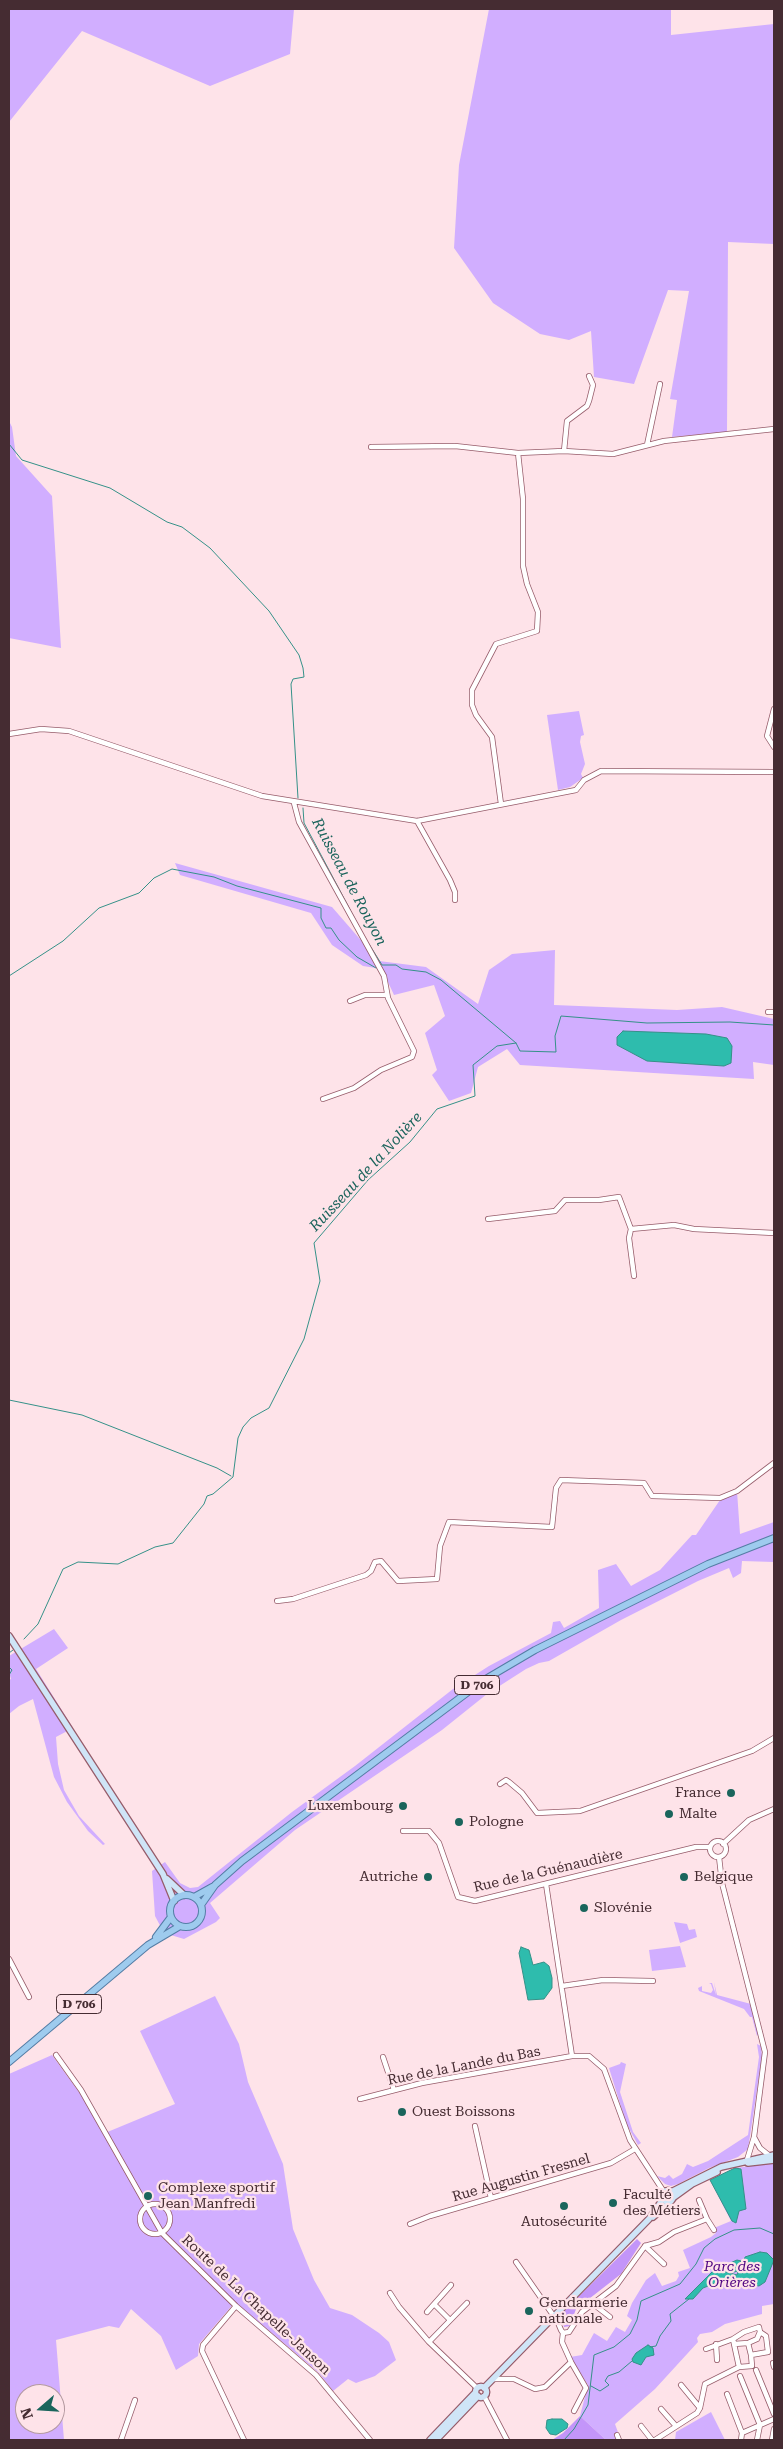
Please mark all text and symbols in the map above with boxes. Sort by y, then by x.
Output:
water label: Ruisseau de Rouyon [308,815,390,949]
water label: Ruisseau de la Nolière [306,1109,426,1235]
road number: D 706 [454,1676,500,1694]
place label: France [675,1785,721,1801]
marker: France [725,1787,737,1799]
place label: Luxembourg [308,1798,393,1814]
marker: Luxembourg [397,1800,409,1812]
place label: Malte [679,1806,717,1822]
marker: Malte [663,1808,675,1820]
place label: Pologne [469,1814,524,1830]
marker: Pologne [453,1816,465,1828]
street label: Rue de la Guénaudière [472,1846,624,1896]
place label: Autriche [360,1869,418,1885]
place label: Belgique [694,1869,753,1885]
marker: Autriche [422,1871,434,1883]
marker: Belgique [678,1871,690,1883]
place label: Slovénie [594,1900,652,1916]
marker: Slovénie [578,1902,590,1914]
road number: D 706 [56,1995,102,2014]
street label: Rue de la Lande du Bas [386,2043,542,2089]
place label: Ouest Boissons [412,2104,515,2120]
marker: Ouest Boissons [396,2106,408,2118]
street label: Rue Augustin Fresnel [450,2150,592,2206]
place label: Complexe sportif Jean Manfredi [158,2180,275,2212]
place label: Faculté des Métiers [623,2187,701,2220]
marker: Complexe sportif Jean Manfredi [142,2190,154,2202]
marker: Faculté des Métiers [607,2197,619,2209]
marker: Autosécurité [558,2200,570,2212]
place label: Autosécurité [521,2214,607,2230]
street label: Route de La Chapelle-Janson [178,2232,334,2378]
park label: Parc des Orières [704,2259,760,2292]
place label: Gendarmerie nationale [539,2295,628,2328]
marker: Gendarmerie nationale [523,2305,535,2317]
north arrow [15,2384,65,2434]
text: N [17,2406,36,2421]

